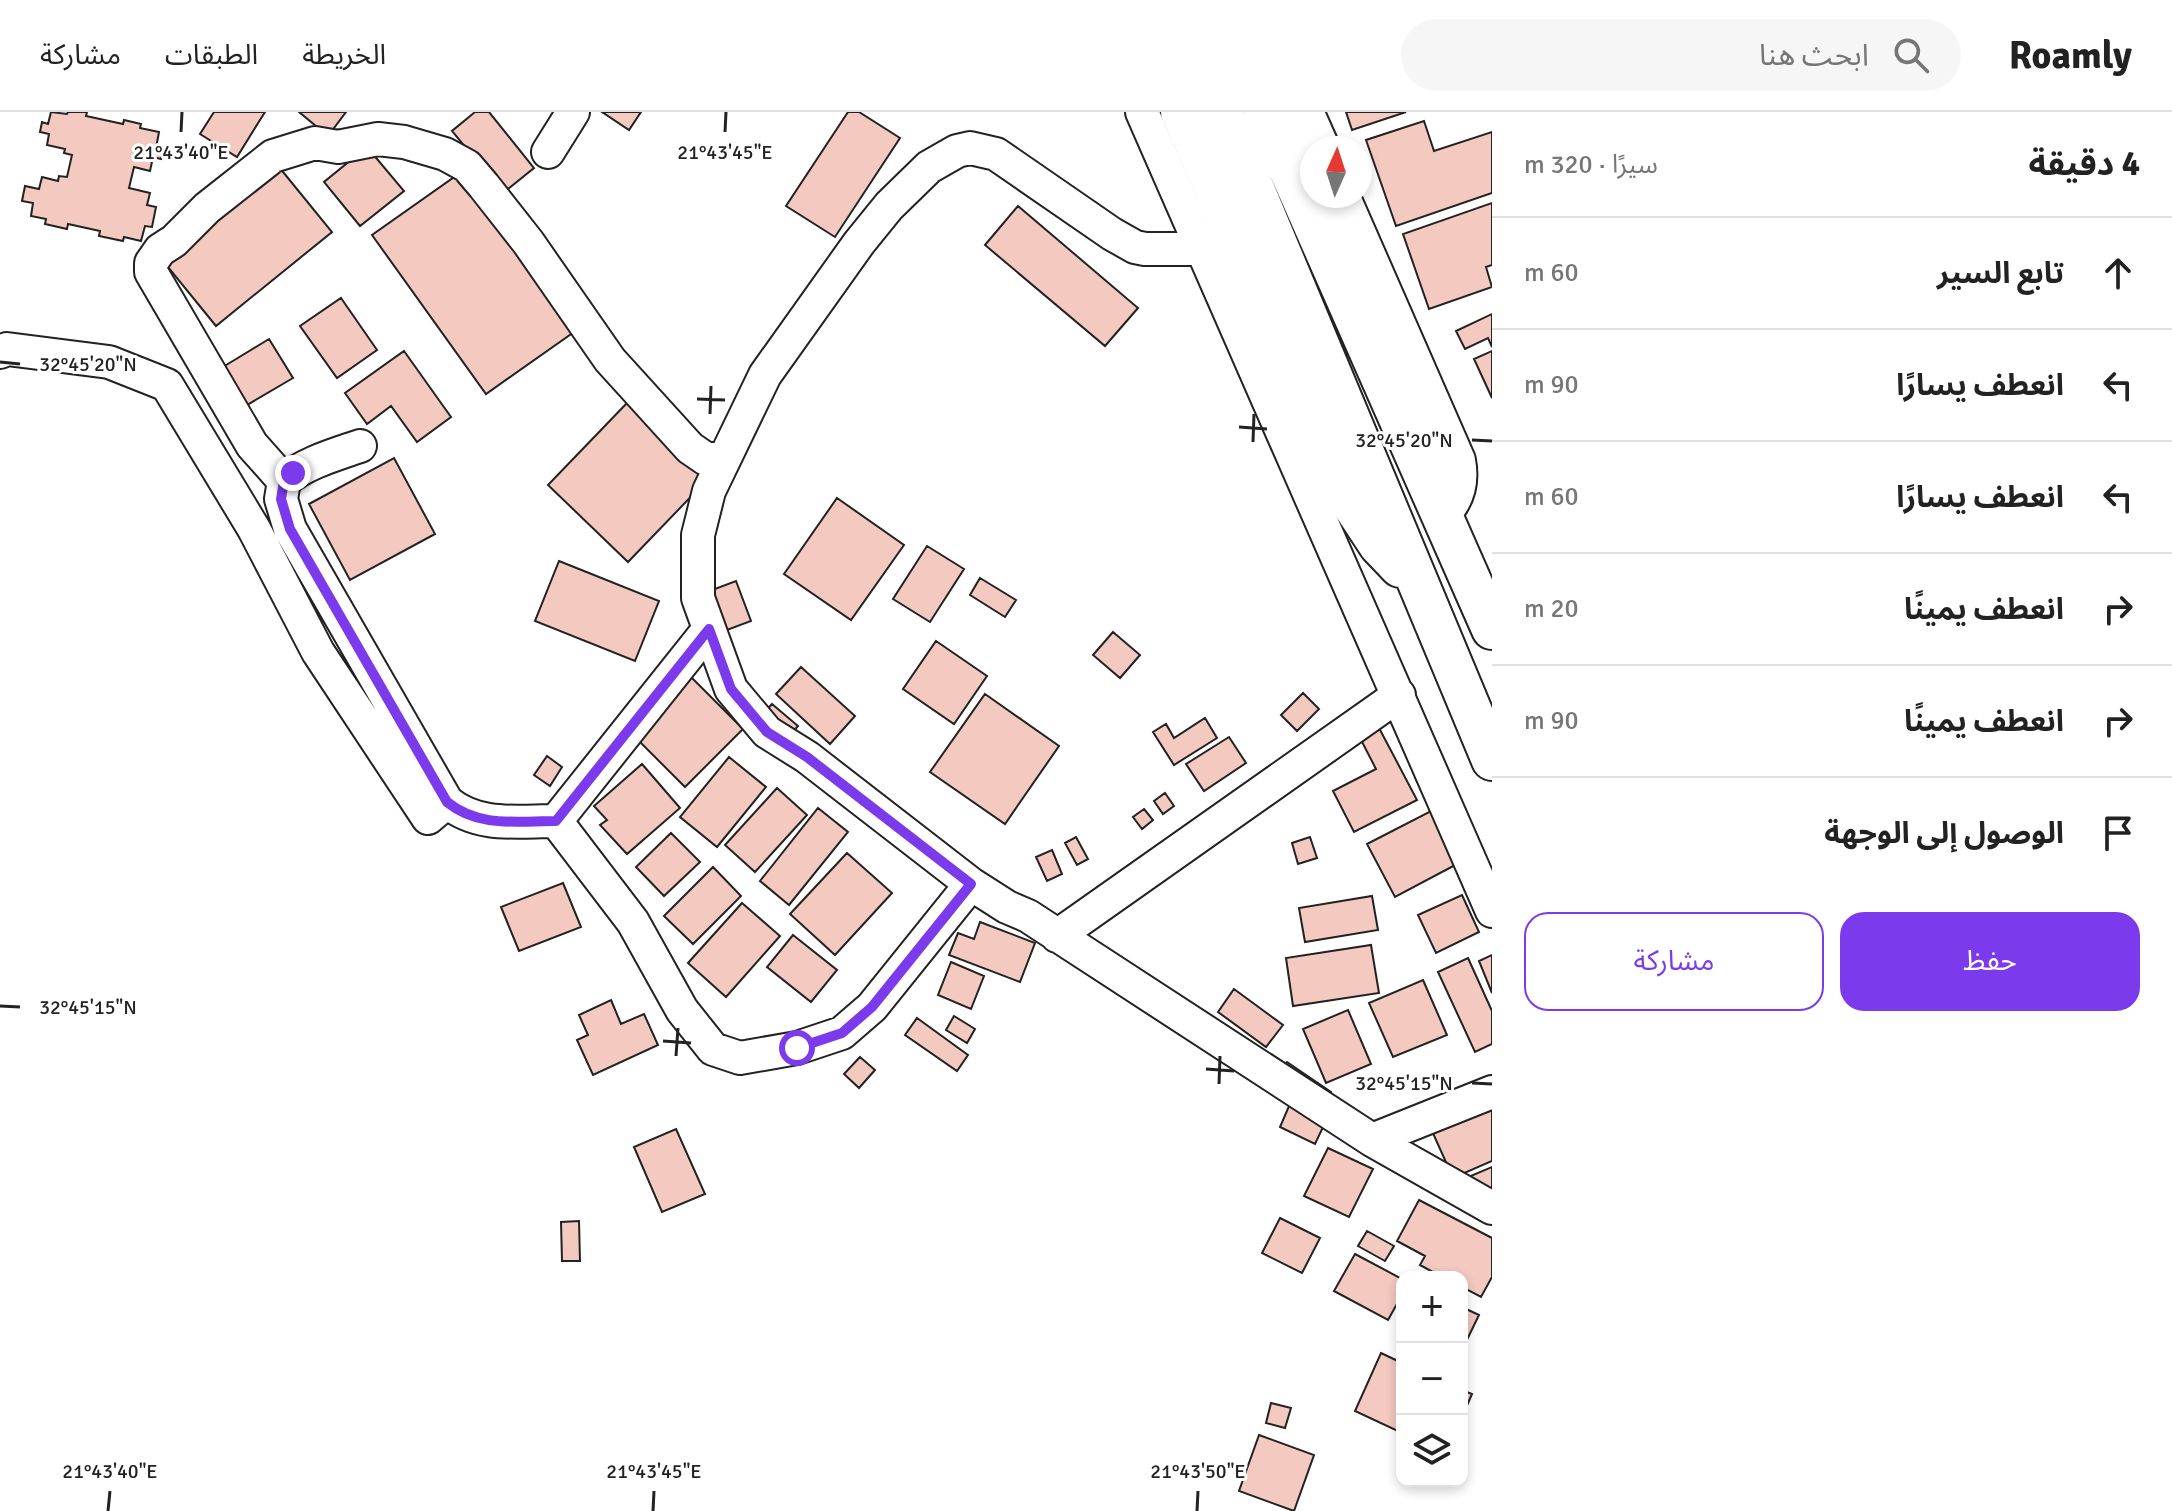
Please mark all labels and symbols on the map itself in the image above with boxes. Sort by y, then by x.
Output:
north arrow [1300,136,1372,208]
text: 21°43'40"E [133,140,229,165]
text: 21°43'45"E [677,140,773,165]
text: 32°45'20"N [39,352,137,377]
text: 32°45'20"N [1355,428,1453,453]
route end [275,455,311,491]
text: 32°45'15"N [39,995,137,1020]
route start [779,1030,815,1066]
text: 32°45'15"N [1355,1071,1453,1096]
text: 21°43'40"E [62,1459,158,1484]
text: 21°43'45"E [606,1459,702,1484]
text: 21°43'50"E [1150,1459,1246,1484]

